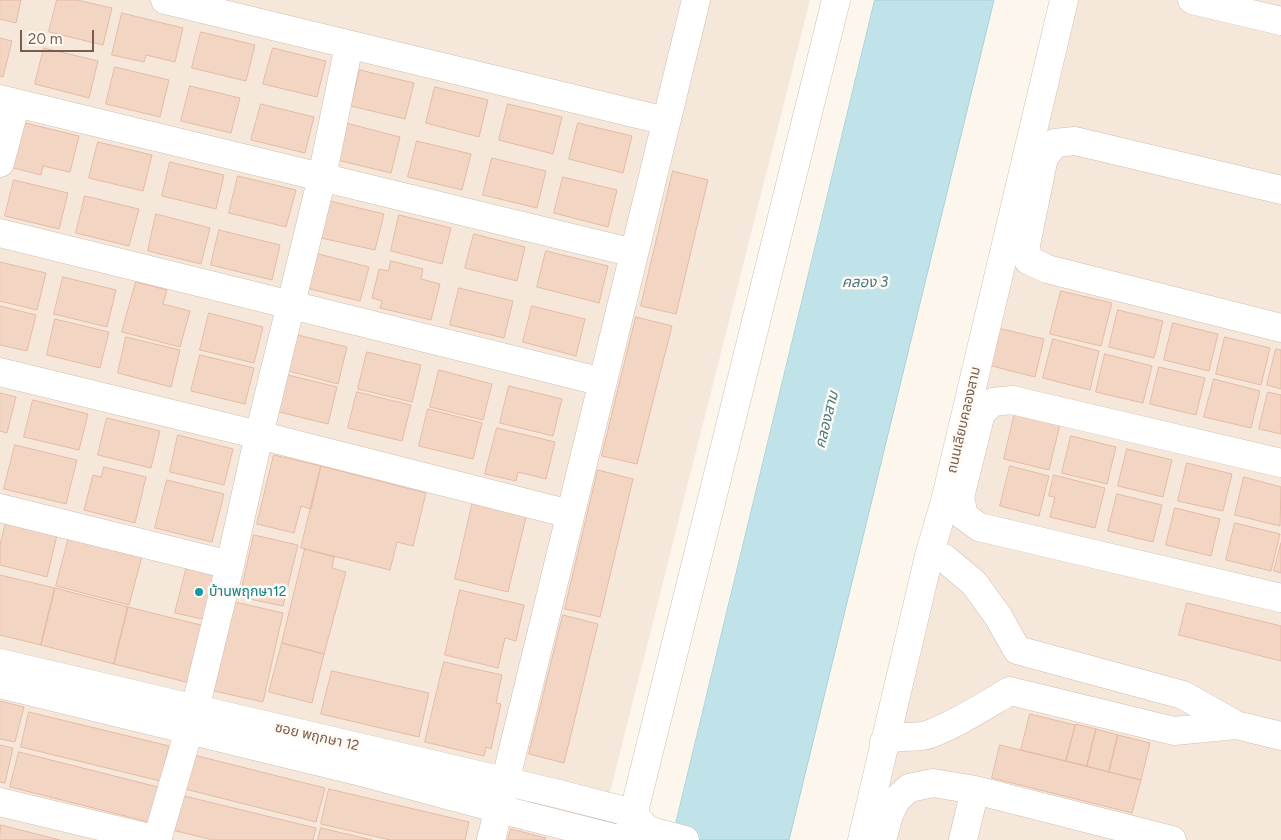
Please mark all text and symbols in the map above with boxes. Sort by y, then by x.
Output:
scale bar [22,20,96,52]
text: 20 m [28,30,62,48]
water label: คลอง 3 [842,274,888,292]
street label: ถนนเลียบคลองสาม [944,365,984,475]
water label: คลองสาม [811,390,843,450]
place label: บ้านพฤกษา12 [209,584,287,600]
marker: บ้านพฤกษา12 [193,586,205,598]
street label: ซอย พฤกษา 12 [273,719,361,755]

